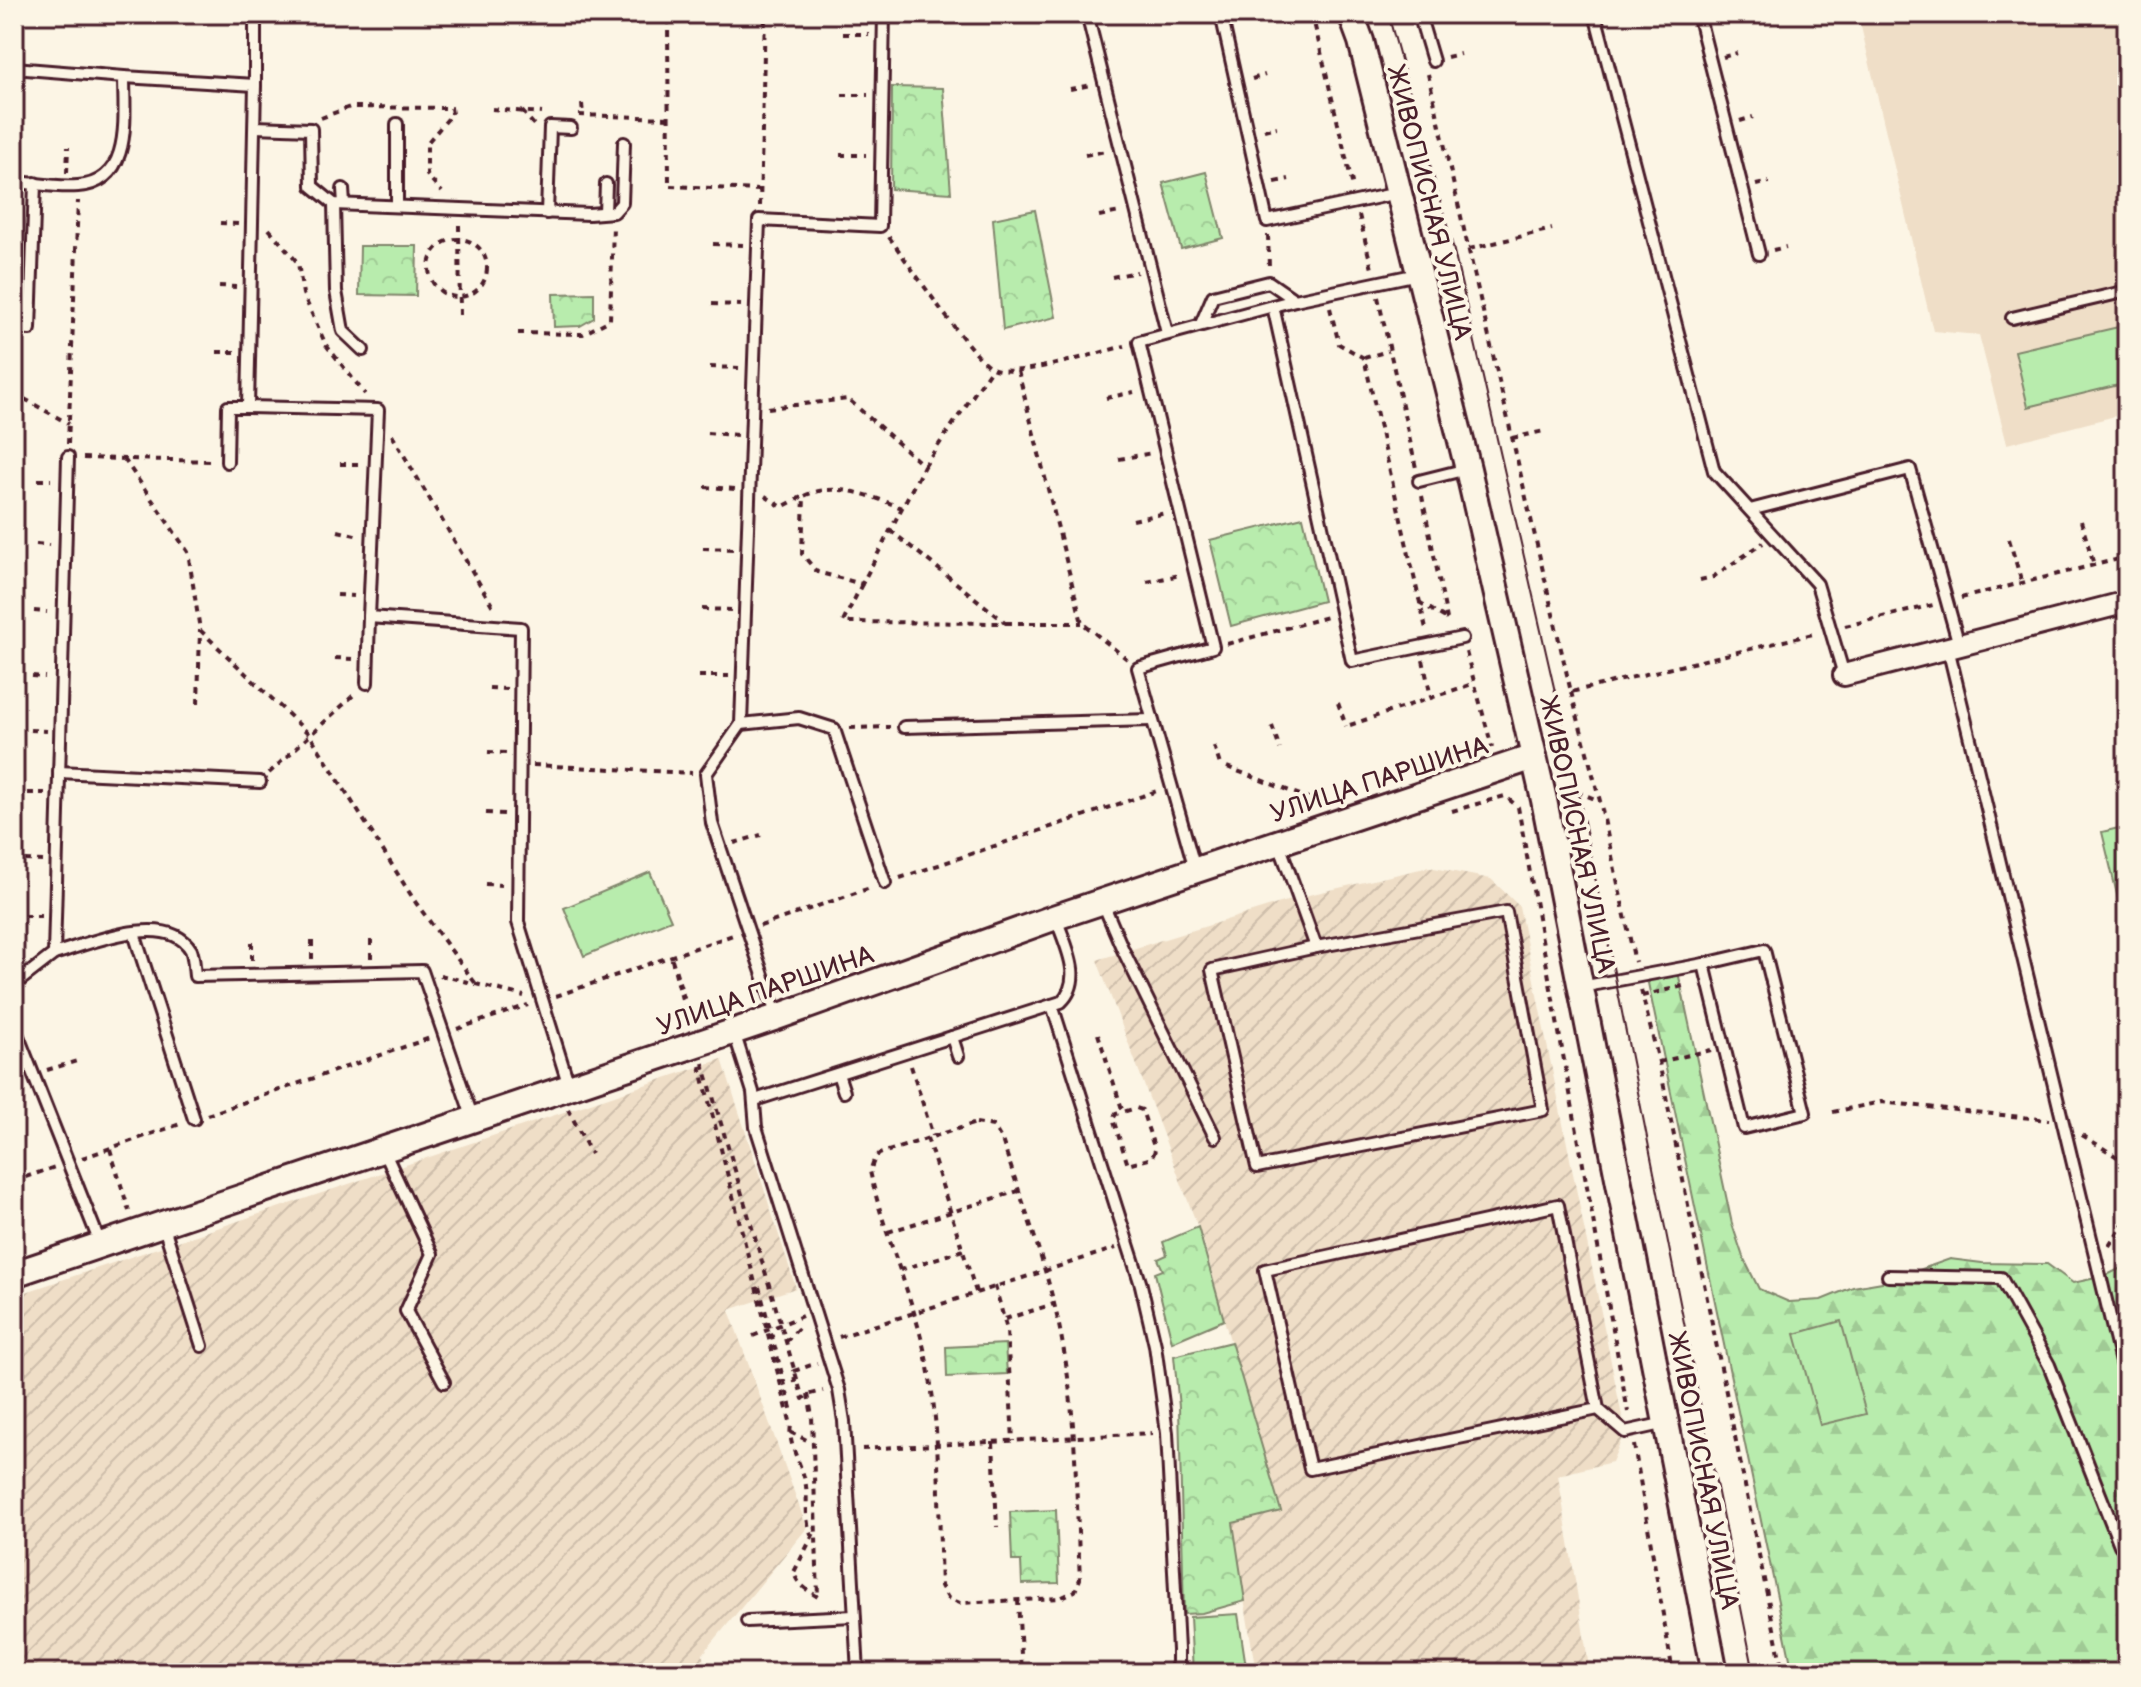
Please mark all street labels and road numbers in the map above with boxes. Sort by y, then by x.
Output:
street label: ЖИВОПИСНАЯ УЛИЦА [1379,62,1478,343]
street label: ЖИВОПИСНАЯ УЛИЦА [1532,693,1621,976]
street label: УЛИЦА ПАРШИНА [1267,731,1492,830]
street label: УЛИЦА ПАРШИНА [653,940,878,1043]
street label: ЖИВОПИСНАЯ УЛИЦА [1660,1329,1745,1612]

